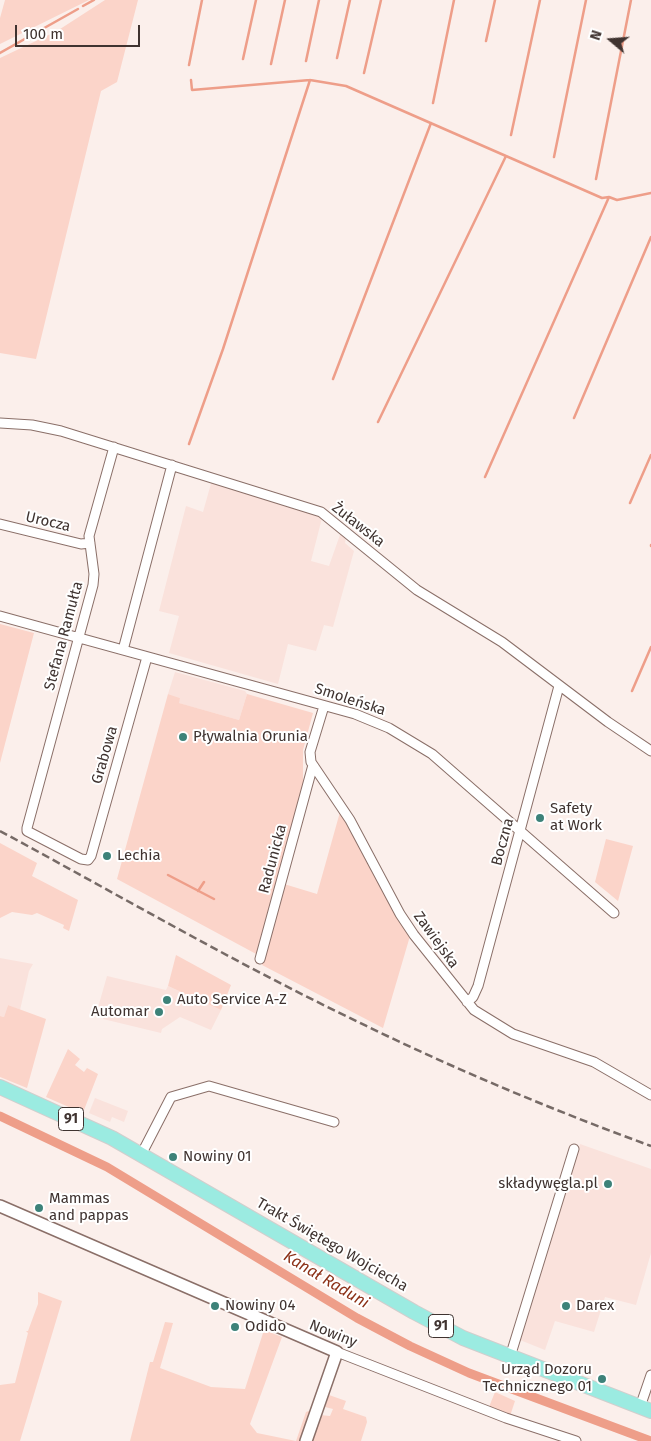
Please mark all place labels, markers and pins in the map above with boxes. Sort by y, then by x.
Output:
place label: Pływalnia Orunia [193,728,308,746]
marker: Pływalnia Orunia [177,731,189,743]
place label: Safety at Work [550,800,602,835]
marker: Safety at Work [534,812,546,824]
place label: Lechia [117,847,161,865]
marker: Lechia [101,850,113,862]
place label: Auto Service A-Z [177,991,287,1009]
marker: Auto Service A-Z [161,994,173,1006]
place label: Automar [91,1003,149,1021]
marker: Automar [153,1006,165,1018]
place label: Nowiny 01 [183,1148,252,1166]
marker: Nowiny 01 [167,1151,179,1163]
place label: składywęgla.pl [498,1175,598,1193]
marker: składywęgla.pl [602,1178,614,1190]
place label: Mammas and pappas [49,1190,128,1225]
marker: Mammas and pappas [33,1202,45,1214]
place label: Nowiny 04 [225,1297,295,1315]
place label: Darex [576,1297,614,1315]
marker: Nowiny 04 [209,1300,221,1312]
marker: Darex [560,1300,572,1312]
place label: Odido [245,1318,286,1336]
marker: Odido [229,1321,241,1333]
place label: Urząd Dozoru Technicznego 01 [482,1361,592,1396]
marker: Urząd Dozoru Technicznego 01 [596,1373,608,1385]

